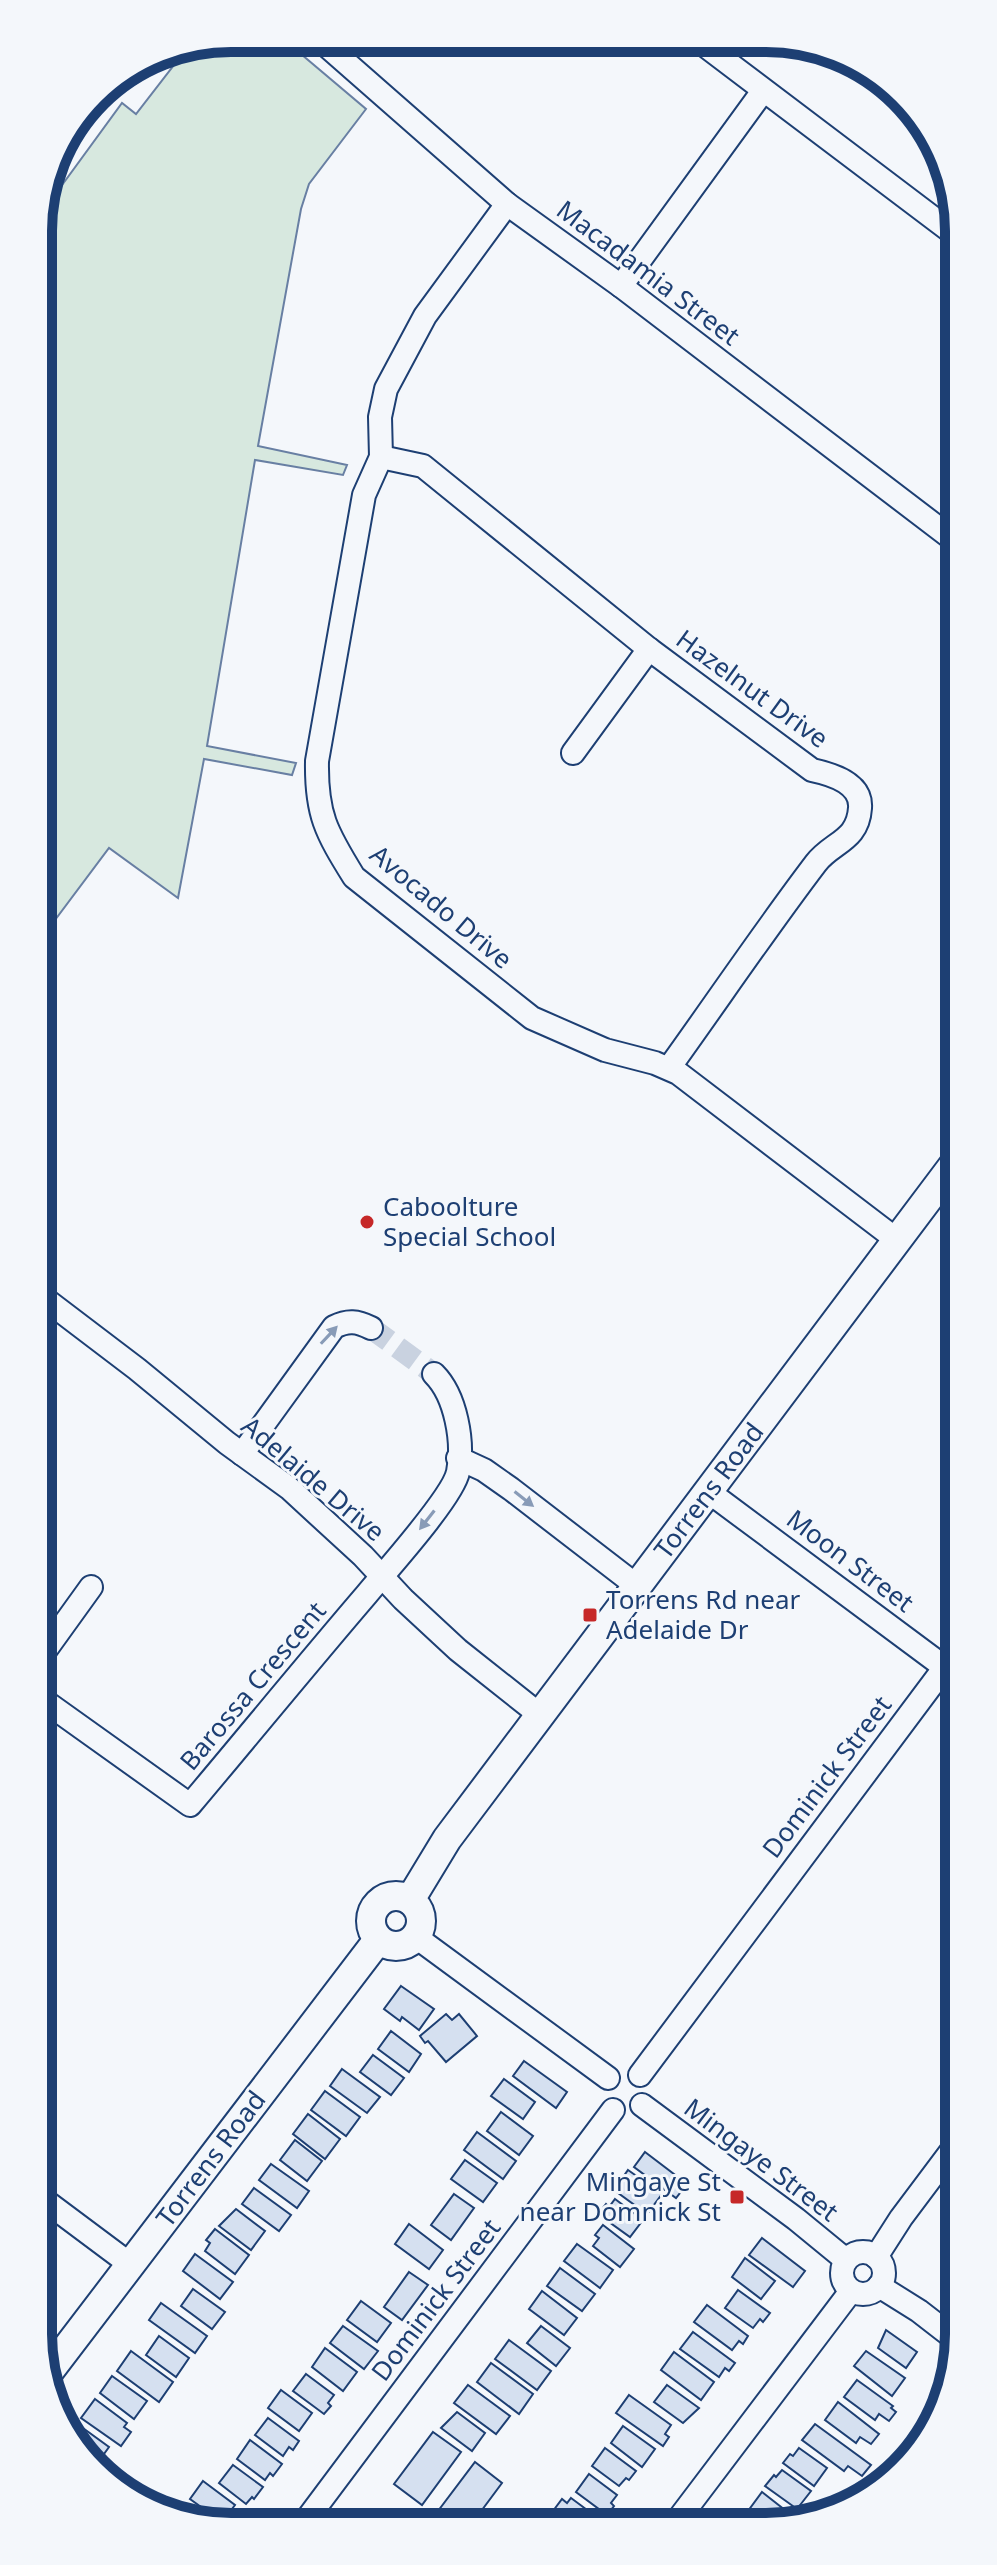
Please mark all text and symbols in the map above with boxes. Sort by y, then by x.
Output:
street label: Macadamia Street [550,191,748,353]
street label: Hazelnut Drive [669,621,836,756]
street label: Avocado Drive [363,836,520,976]
place label: Caboolture Special School [383,1188,556,1254]
marker: Caboolture Special School [358,1213,376,1231]
one-way arrow [319,1326,337,1345]
street label: Adelaide Drive [234,1408,393,1549]
street label: Torrens Road [645,1415,771,1566]
one-way arrow [514,1491,534,1507]
street label: Moon Street [780,1501,922,1620]
one-way arrow [419,1509,435,1530]
place label: Torrens Rd near Adelaide Dr [606,1581,801,1647]
street label: Barossa Crescent [171,1593,334,1777]
marker: Torrens Rd near Adelaide Dr [581,1606,599,1624]
street label: Dominick Street [753,1688,899,1865]
street label: Torrens Road [147,2083,273,2234]
street label: Mingaye Street [677,2089,846,2229]
place label: Mingaye St near Domnick St [520,2163,721,2229]
marker: Mingaye St near Domnick St [728,2188,746,2206]
street label: Dominick Street [362,2211,508,2388]

